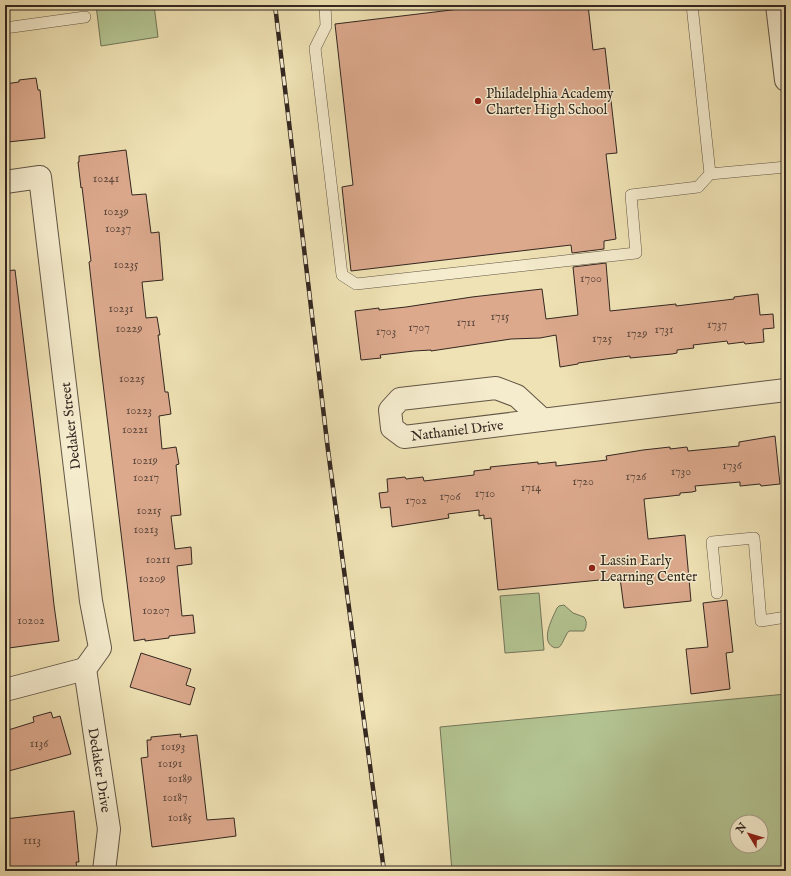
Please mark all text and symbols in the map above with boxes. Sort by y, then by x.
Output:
place label: Philadelphia Academy Charter High School [486,85,614,119]
marker: Philadelphia Academy Charter High School [473,96,483,106]
house number: 10241 [93,171,119,186]
house number: 10239 [103,204,129,219]
house number: 10237 [105,221,131,236]
house number: 10235 [114,257,139,272]
house number: 1700 [580,271,602,286]
house number: 10231 [109,301,133,316]
house number: 1715 [491,309,510,324]
house number: 1711 [456,315,476,330]
house number: 1737 [707,317,727,332]
house number: 1707 [408,320,430,335]
house number: 10229 [116,321,142,336]
house number: 1731 [654,322,674,337]
house number: 1703 [376,324,396,339]
house number: 1729 [627,326,647,341]
house number: 1725 [592,331,613,346]
house number: 10225 [119,371,146,386]
street label: Dedaker Street [57,381,85,471]
house number: 10223 [126,403,152,418]
street label: Nathaniel Drive [410,416,505,446]
house number: 10221 [122,422,148,437]
house number: 10219 [132,453,158,468]
house number: 1736 [722,458,743,473]
house number: 1730 [671,464,691,479]
house number: 1726 [626,469,647,484]
house number: 10217 [133,470,159,485]
house number: 1720 [572,474,594,489]
house number: 1714 [521,480,541,495]
house number: 1710 [475,486,495,501]
house number: 1706 [439,489,461,504]
house number: 1702 [405,493,427,508]
house number: 10215 [137,503,162,518]
house number: 10213 [134,522,158,537]
house number: 10211 [146,552,170,567]
place label: Lassin Early Learning Center [600,552,697,586]
marker: Lassin Early Learning Center [587,563,597,573]
house number: 10209 [138,571,166,586]
house number: 10207 [142,603,170,618]
house number: 10202 [17,613,45,628]
street label: Dedaker Drive [83,726,115,815]
house number: 1136 [30,736,49,751]
house number: 10193 [161,739,185,754]
house number: 10191 [158,756,182,771]
house number: 10189 [168,771,192,786]
house number: 10187 [162,790,188,805]
house number: 10185 [168,810,193,825]
north arrow [729,814,769,854]
text: N [733,820,751,837]
house number: 1113 [23,833,41,848]

